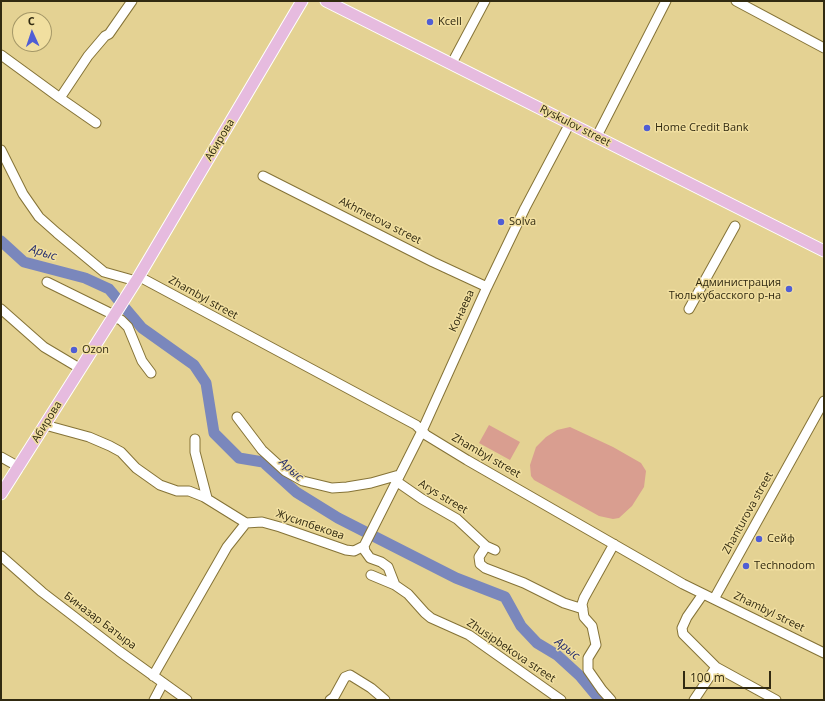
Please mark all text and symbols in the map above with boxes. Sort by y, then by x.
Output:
north arrow [12,12,52,52]
text: С [27,13,35,28]
place label: Kcell [438,15,462,29]
marker: Kcell [425,17,435,27]
street label: Ryskulov street [537,102,613,150]
street label: Абирова [202,117,238,163]
place label: Home Credit Bank [655,121,749,135]
marker: Home Credit Bank [642,123,652,133]
street label: Akhmetova street [337,195,423,247]
place label: Solva [509,215,536,229]
marker: Solva [496,217,506,227]
water label: Арыс [28,242,58,264]
street label: Zhambyl street [166,274,240,322]
place label: Администрация Тюлькубасского р-на [669,276,781,302]
marker: Администрация Тюлькубасского р-на [784,284,794,294]
street label: Конаева [447,288,477,334]
place label: Ozon [82,343,109,357]
marker: Ozon [69,345,79,355]
street label: Абирова [29,399,65,445]
street label: Zhambyl street [449,431,523,481]
water label: Арыс [276,455,306,485]
street label: Zhanturova street [720,470,776,556]
street label: Arys street [416,477,470,517]
street label: Жусипбекова [274,507,346,543]
place label: Сейф [767,532,795,546]
marker: Сейф [754,534,764,544]
place label: Technodom [754,559,815,573]
marker: Technodom [741,561,751,571]
street label: Zhambyl street [731,589,807,635]
street label: Биназар Батыра [61,590,139,652]
street label: Zhusipbekova street [464,616,558,686]
water label: Арыс [552,635,582,663]
scale bar [685,663,773,689]
text: 100 m [690,669,725,686]

